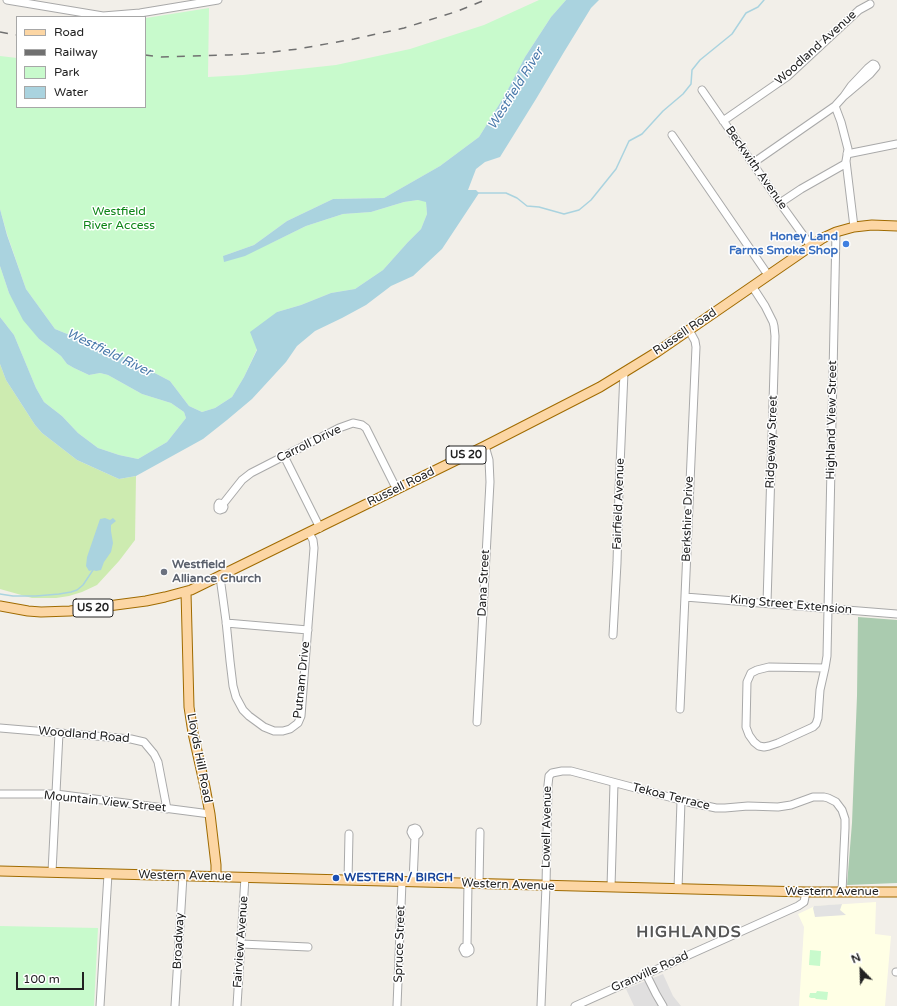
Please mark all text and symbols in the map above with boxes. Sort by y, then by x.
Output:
street label: Woodland Avenue [772,8,860,88]
legend [16,16,146,108]
text: Road [54,25,84,39]
text: Railway [54,45,98,59]
water label: Westfield River [485,45,547,133]
text: Park [54,65,80,79]
text: Water [54,85,88,99]
street label: Beckwith Avenue [722,124,790,212]
park label: Westfield River Access [83,205,155,233]
place label: Honey Land Farms Smoke Shop [729,230,838,258]
marker: Honey Land Farms Smoke Shop [841,239,851,249]
street label: Russell Road [651,306,719,358]
water label: Westfield River [64,326,154,380]
street label: Highland View Street [824,360,840,480]
street label: Ridgeway Street [763,395,781,489]
street label: Carroll Drive [274,422,344,466]
road number: US 20 [446,446,486,464]
street label: Fairfield Avenue [610,458,628,550]
street label: Russell Road [365,464,437,510]
street label: Berkshire Drive [679,476,697,562]
street label: Dana Street [475,549,493,617]
place label: Westfield Alliance Church [172,558,261,586]
marker: Westfield Alliance Church [159,567,169,577]
street label: King Street Extension [729,592,853,618]
road number: US 20 [73,599,113,617]
street label: Putnam Drive [291,641,313,719]
street label: Lloyds Hill Road [183,712,215,804]
street label: Woodland Road [38,724,130,746]
street label: Tekoa Terrace [631,780,711,814]
street label: Lowell Avenue [539,786,555,868]
street label: Mountain View Street [43,788,167,816]
street label: Western Avenue [138,868,232,884]
place label: WESTERN / BIRCH [344,871,453,885]
marker: WESTERN / BIRCH [331,873,341,883]
street label: Western Avenue [461,876,555,894]
street label: Western Avenue [785,885,879,899]
street label: Fairview Avenue [231,895,251,989]
street label: Spruce Street [391,905,409,983]
street label: Broadway [170,912,188,970]
district label: HIGHLANDS [636,923,742,943]
street label: Granville Road [609,949,691,995]
north arrow [841,950,881,990]
text: N [850,951,863,966]
scale bar [18,964,86,990]
text: 100 m [23,972,60,986]

